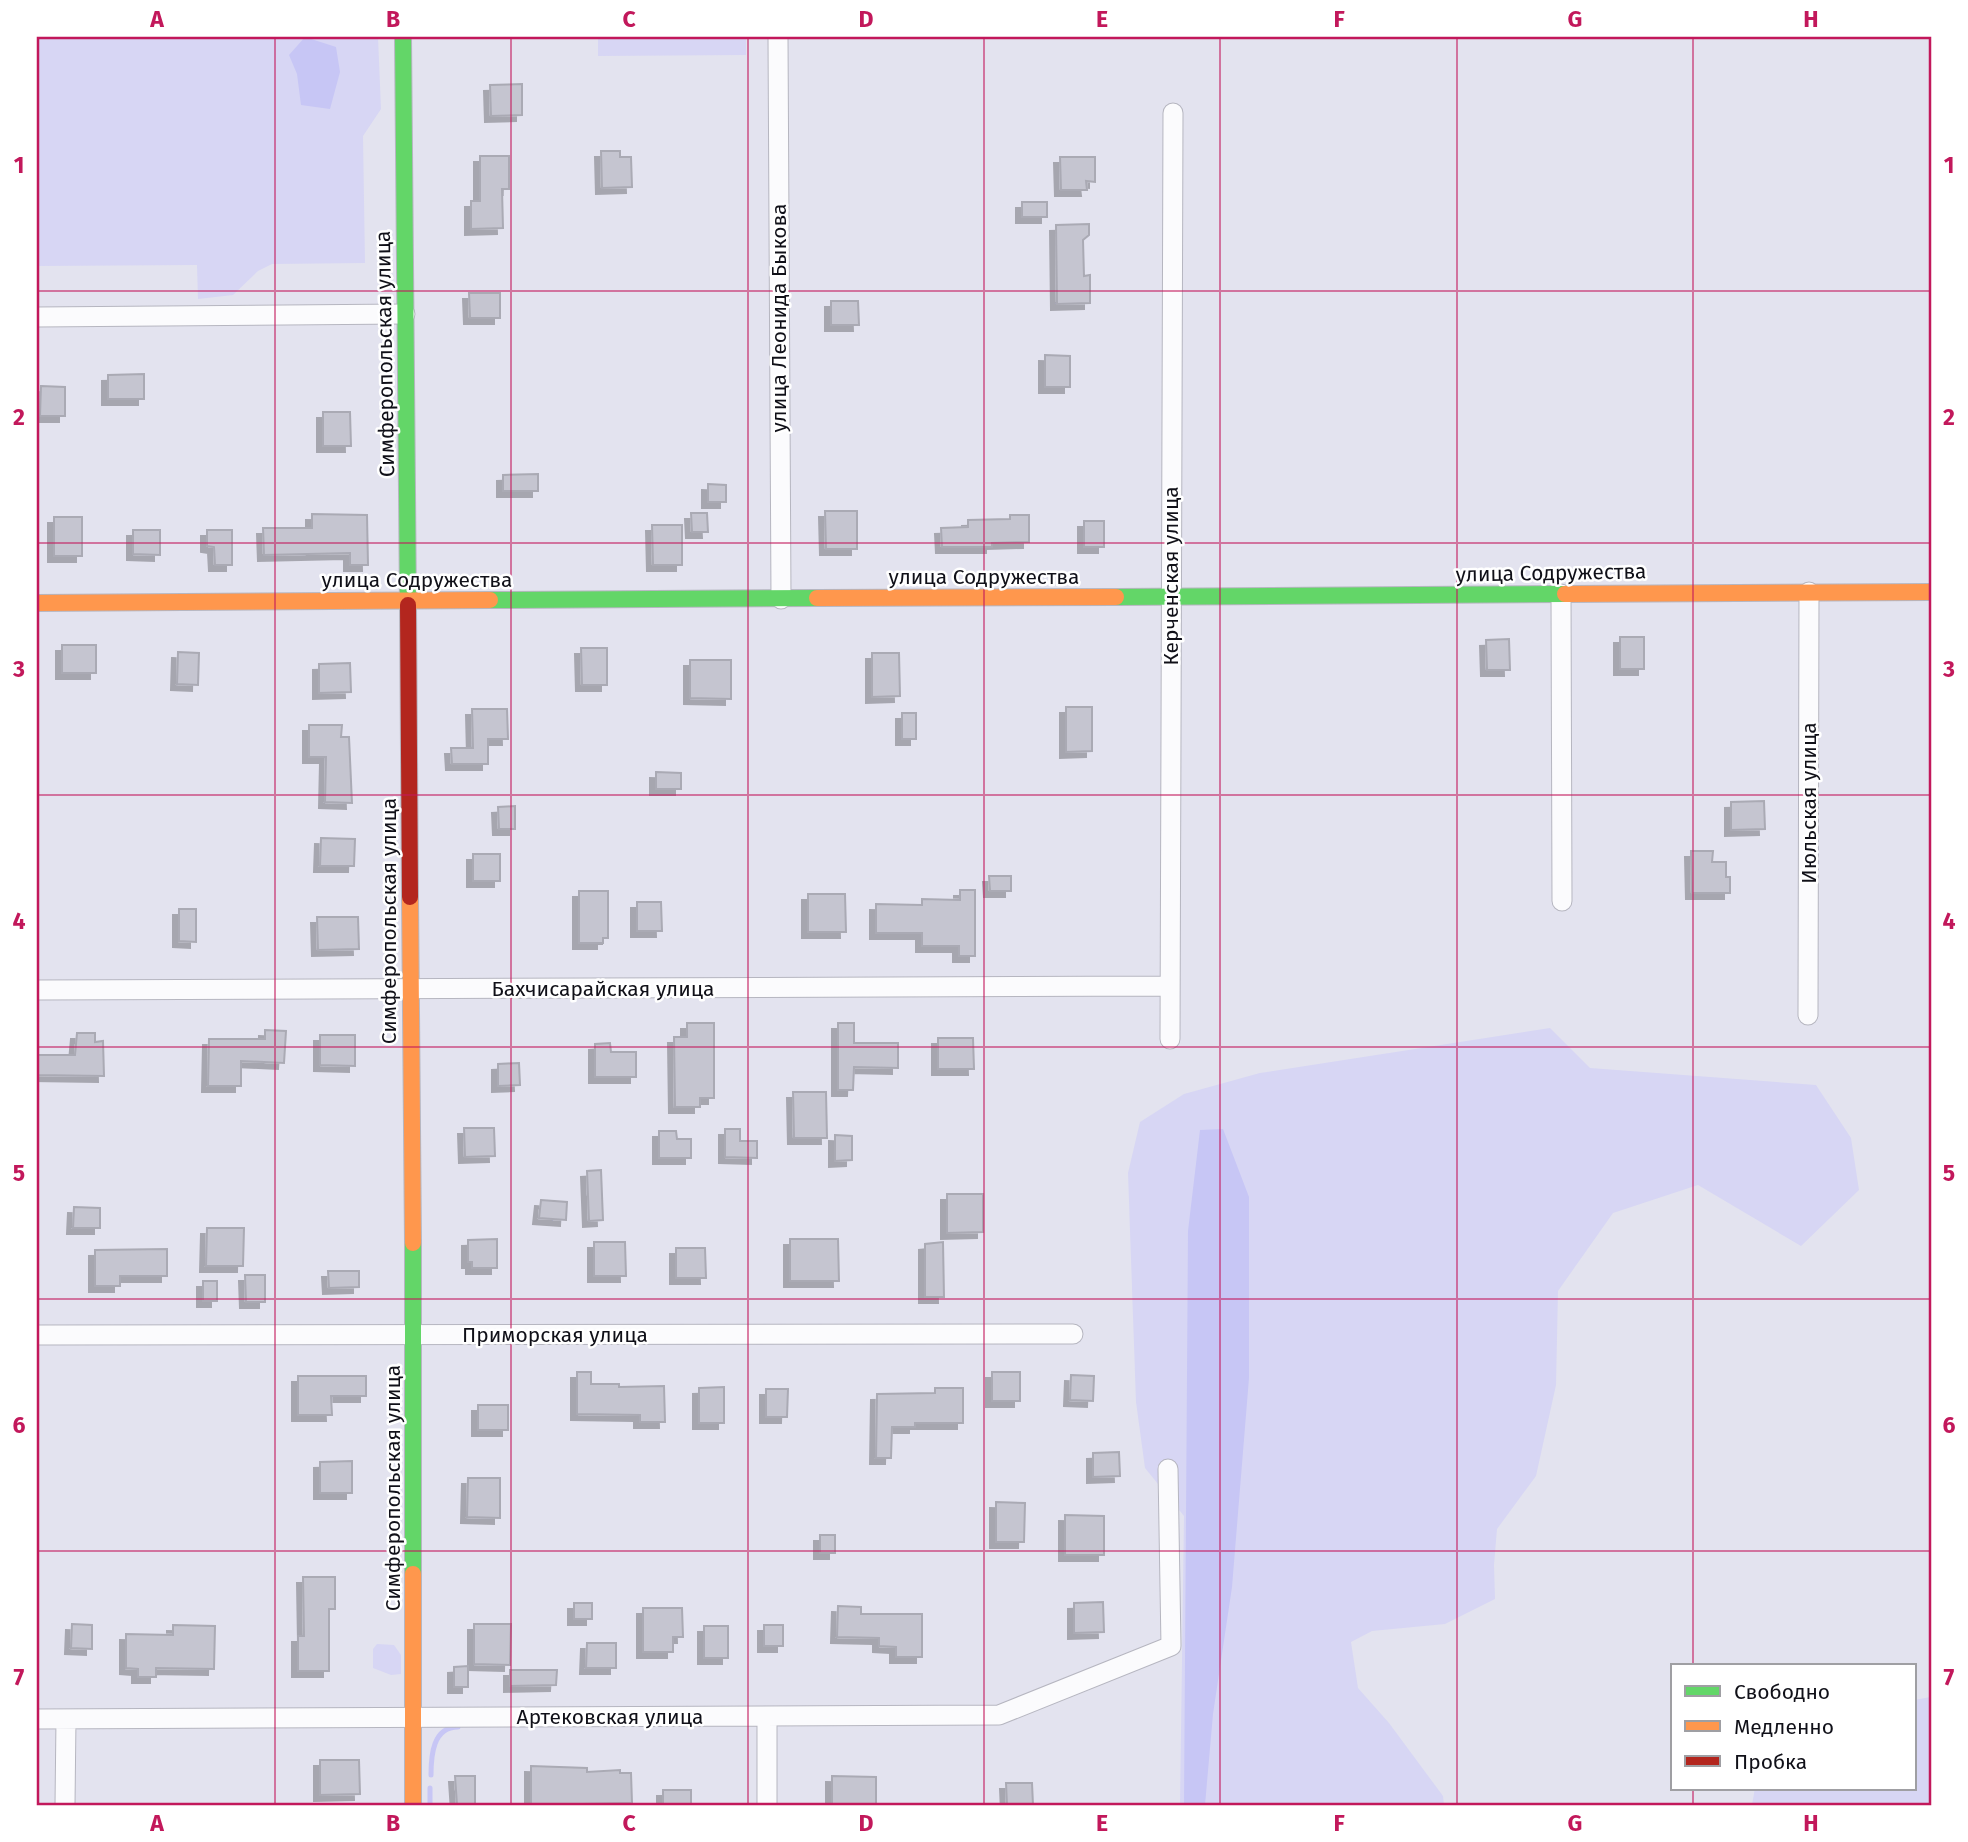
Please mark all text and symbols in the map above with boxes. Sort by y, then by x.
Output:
text: A [149,5,164,33]
text: B [386,5,400,33]
text: C [622,5,636,33]
text: D [859,5,874,33]
text: E [1096,5,1108,33]
text: F [1333,5,1345,33]
text: G [1568,5,1582,33]
text: H [1803,5,1819,33]
text: 1 [14,151,24,179]
text: 1 [1944,151,1954,179]
street label: улица Леонида Быкова [766,204,792,432]
street label: Симферопольская улица [370,231,400,477]
text: 2 [13,403,25,431]
text: 2 [1943,403,1955,431]
street label: Керченская улица [1158,486,1184,666]
street label: улица Содружества [1455,558,1647,588]
street label: улица Содружества [889,564,1079,590]
street label: улица Содружества [322,567,512,593]
text: 3 [12,655,25,683]
text: 3 [1942,655,1955,683]
street label: Июльская улица [1796,722,1822,884]
street label: Симферопольская улица [376,798,402,1044]
text: 4 [13,907,26,935]
text: 4 [1943,907,1956,935]
street label: Бахчисарайская улица [492,976,714,1002]
text: 5 [13,1159,25,1187]
text: 5 [1943,1159,1955,1187]
street label: Приморская улица [462,1322,648,1348]
street label: Симферопольская улица [380,1365,406,1611]
text: 6 [13,1411,26,1439]
text: 6 [1943,1411,1956,1439]
text: 7 [14,1663,25,1691]
text: 7 [1944,1663,1955,1691]
legend [1671,1664,1916,1790]
text: Свободно [1734,1679,1830,1705]
street label: Артековская улица [517,1704,703,1730]
text: Медленно [1734,1714,1834,1740]
text: Пробка [1734,1749,1807,1775]
text: A [149,1809,164,1837]
text: B [386,1809,400,1837]
text: C [622,1809,636,1837]
text: D [859,1809,874,1837]
text: E [1096,1809,1108,1837]
text: F [1333,1809,1345,1837]
text: G [1568,1809,1582,1837]
text: H [1803,1809,1819,1837]

